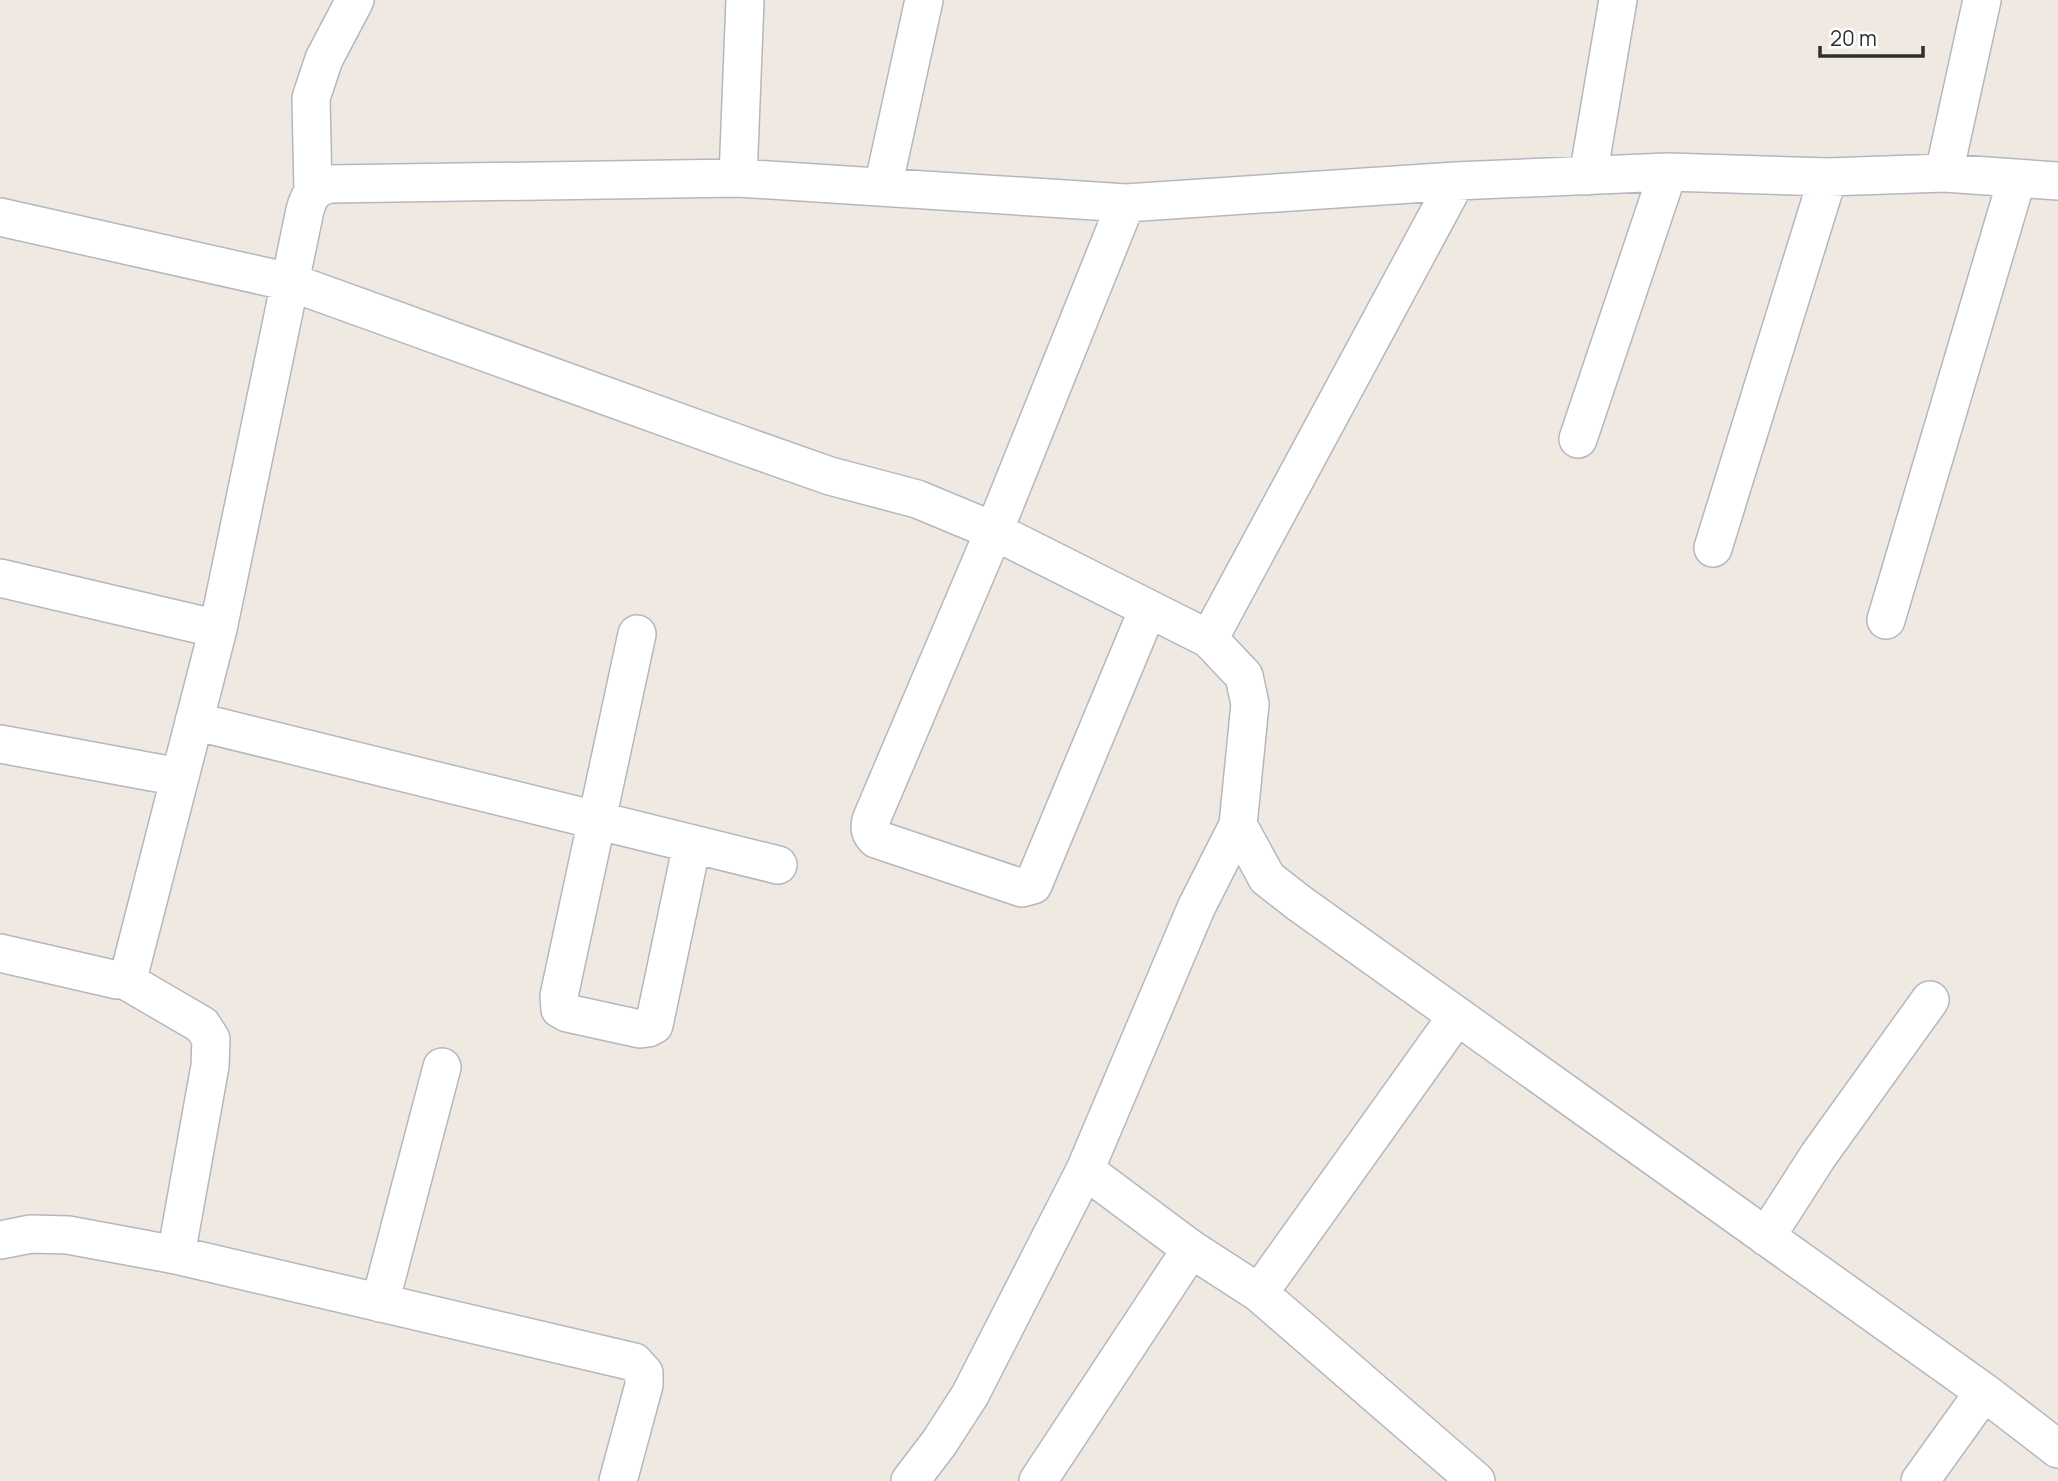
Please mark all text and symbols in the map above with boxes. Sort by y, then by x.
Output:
scale bar [1820,14,1923,58]
text: 20 m [1830,24,1877,52]

